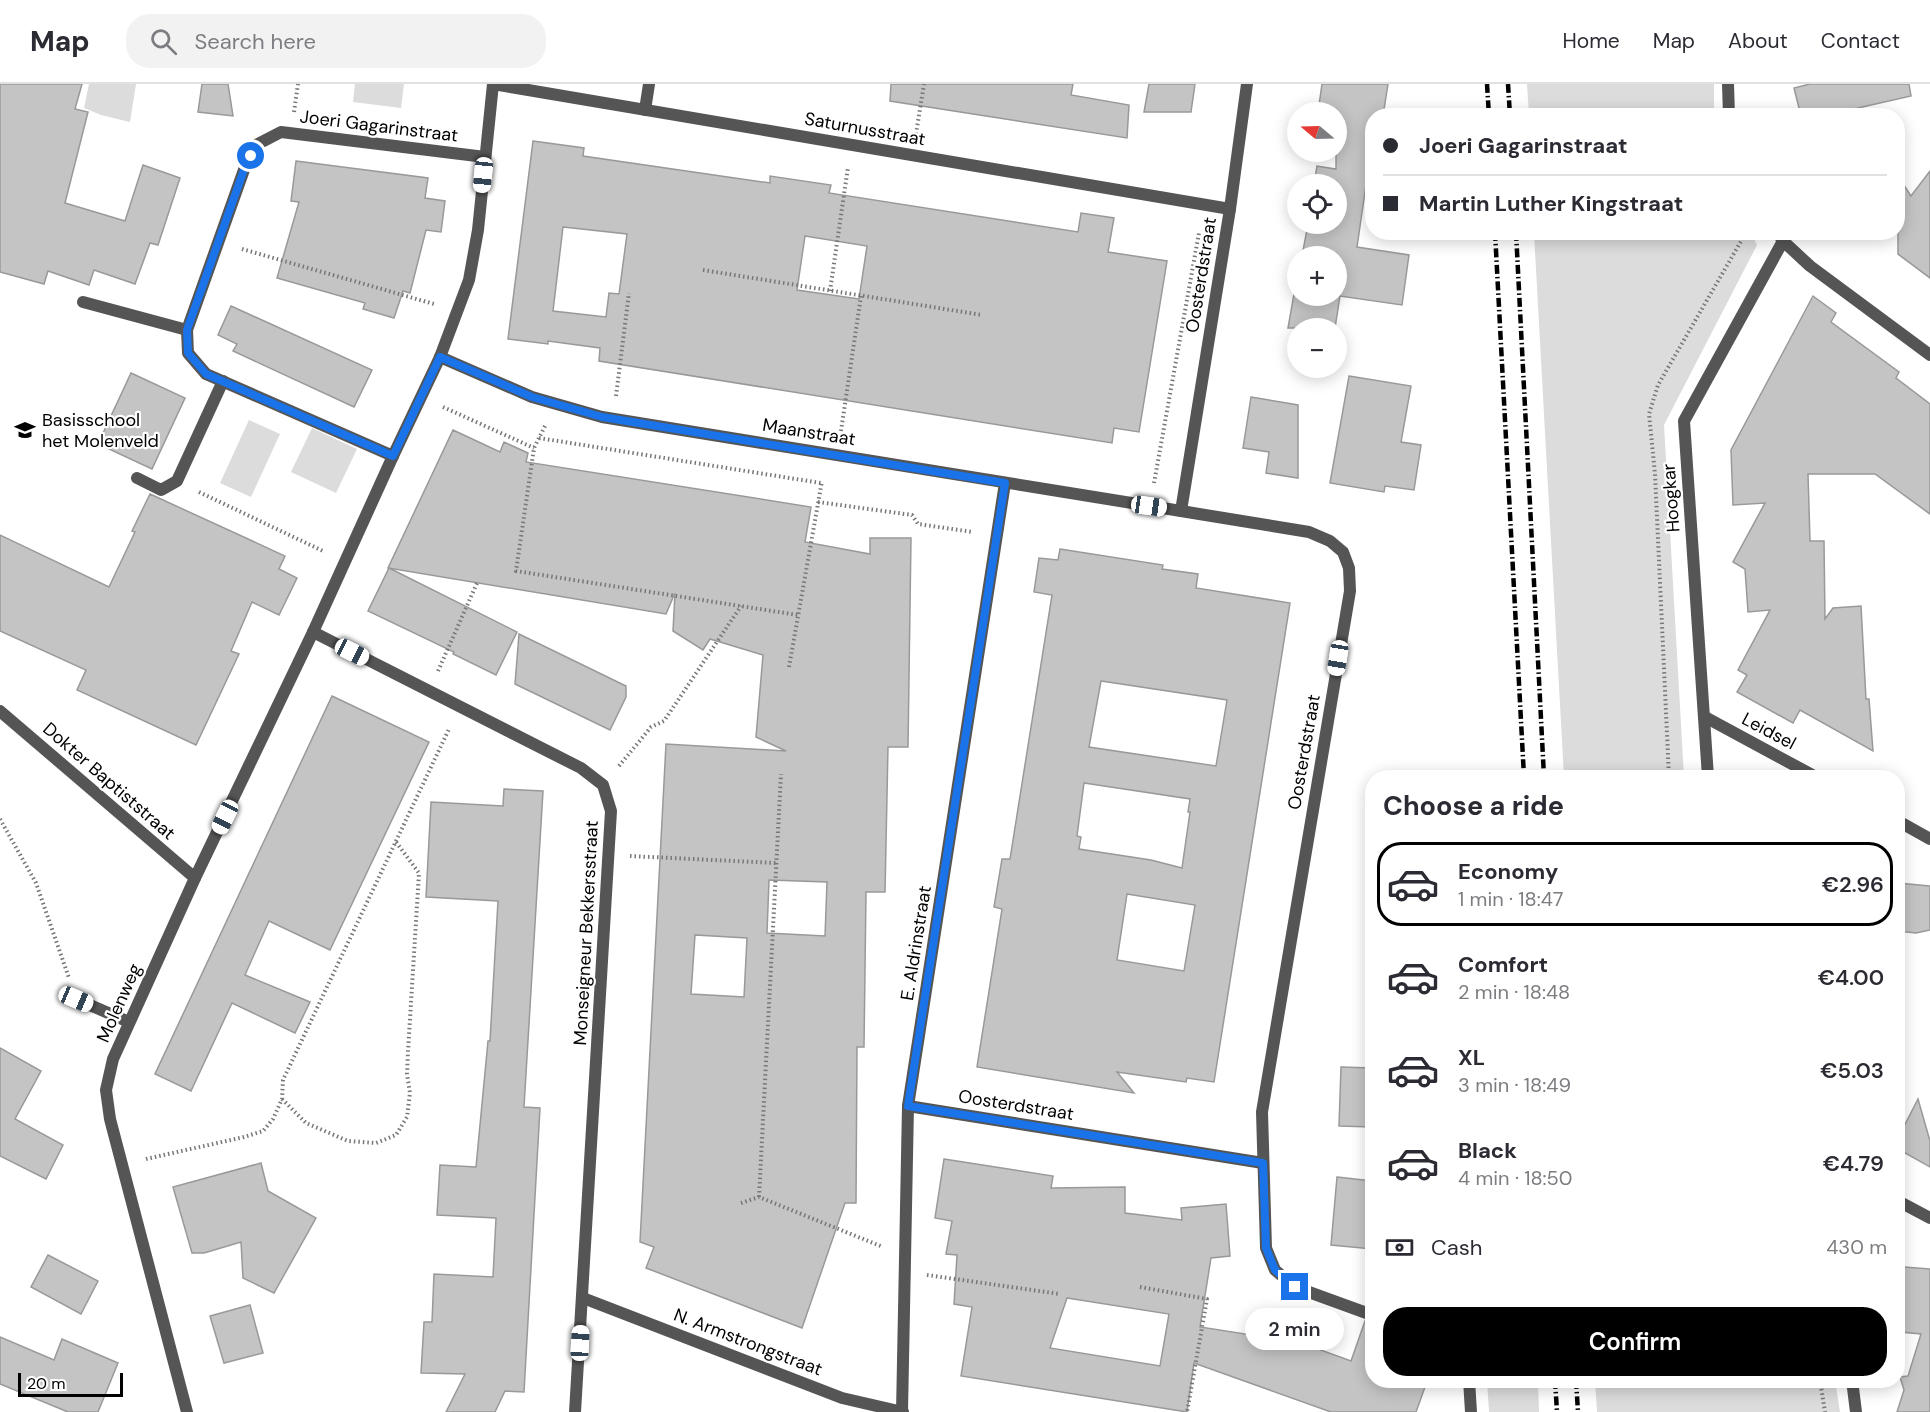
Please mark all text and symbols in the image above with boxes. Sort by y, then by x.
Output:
search box [126,14,546,68]
text: Map [30,23,90,60]
icon: search [147,25,180,58]
text: Search here [195,27,316,56]
text: Home [1562,27,1620,55]
text: Map [1653,27,1695,55]
text: About [1728,27,1788,55]
text: Contact [1821,27,1900,55]
north arrow [1287,102,1347,162]
map controls [1287,102,1347,378]
street label: Joeri Gagarinstraat [299,104,459,148]
street label: Saturnusstraat [803,107,927,151]
text: Joeri Gagarinstraat [1419,131,1627,160]
route start [237,142,264,169]
car [472,156,494,194]
button: locate [1287,174,1347,234]
text: Martin Luther Kingstraat [1419,189,1683,218]
street label: Oosterdstraat [1180,216,1222,334]
button: + [1287,246,1347,306]
button: − [1287,318,1347,378]
place label: Basisschool het Molenveld [42,408,159,453]
street label: Maanstraat [761,413,857,451]
school or university icon: Basisschool het Molenveld [13,418,37,442]
street label: Hoogkar [1657,463,1685,533]
car [1130,495,1168,517]
car [332,636,372,668]
car [1326,639,1350,677]
street label: Oosterdstraat [1282,692,1326,812]
street label: Leidsel [1738,707,1800,755]
street label: Dokter Baptiststraat [38,717,180,845]
text: Choose a ride [1383,788,1564,823]
car [209,797,241,837]
street label: Monseigneur Bekkersstraat [568,820,604,1046]
icon: car [1386,857,1440,911]
text: Economy [1458,857,1558,886]
text: €2.96 [1822,870,1884,899]
street label: E. Aldrinstraat [895,884,937,1002]
text: 1 min · 18:47 [1458,886,1564,912]
icon: car [1386,950,1440,1004]
text: Comfort [1458,950,1548,979]
street label: Molenweg [91,960,147,1046]
text: €4.00 [1818,963,1884,992]
text: 2 min · 18:48 [1458,979,1570,1005]
car [56,984,96,1014]
icon: car [1386,1043,1440,1097]
text: XL [1458,1043,1485,1072]
text: €5.03 [1820,1056,1884,1085]
text: 3 min · 18:49 [1458,1072,1571,1098]
street label: Oosterdstraat [957,1084,1075,1126]
icon: car [1386,1136,1440,1190]
text: Black [1458,1136,1517,1165]
text: €4.79 [1823,1149,1884,1178]
text: 4 min · 18:50 [1458,1165,1572,1191]
icon: cash [1383,1231,1416,1264]
text: Cash [1431,1233,1482,1262]
text: 430 m [1826,1234,1887,1260]
route end [1281,1273,1308,1300]
street label: N. Armstrongstraat [670,1303,826,1381]
button: Confirm [1383,1307,1887,1376]
callout: 2 min [1246,1308,1344,1350]
text: 2 min [1268,1316,1321,1342]
car [570,1325,590,1361]
scale bar [18,1370,123,1398]
text: 20 m [27,1373,66,1394]

